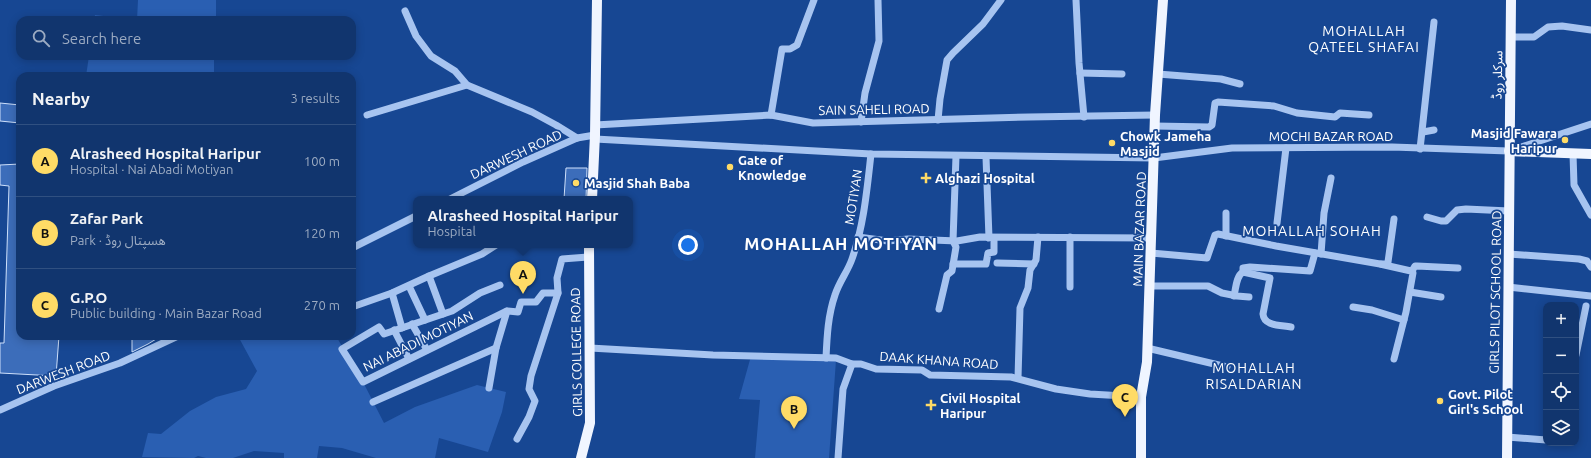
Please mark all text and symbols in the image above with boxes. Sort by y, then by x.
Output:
search box [16,16,356,60]
district label: MOHALLAH QATEEL SHAFAI [1308,23,1420,55]
icon: search [30,27,52,49]
text: Search here [62,30,141,47]
street label: سرکلر روڈ [1490,50,1505,100]
text: Nearby [32,89,90,108]
text: 3 results [290,91,340,105]
street label: SAIN SAHELI ROAD [818,101,930,117]
place label: Masjid Fawara Haripur [1471,126,1558,155]
street label: DARWESH ROAD [468,127,564,181]
place label: Chowk Jameha Masjid [1120,129,1211,158]
street label: MOCHI BAZAR ROAD [1269,129,1393,143]
marker: Masjid Fawara Haripur [1560,135,1570,145]
marker: Chowk Jameha Masjid [1107,138,1117,148]
text: Alrasheed Hospital Haripur [70,145,261,162]
place label: Gate of Knowledge [738,153,806,182]
text: A [40,154,50,168]
text: 100 m [304,154,340,168]
text: Hospital · Nai Abadi Motiyan [70,162,233,176]
marker: Gate of Knowledge [725,162,735,172]
street label: MOTIYAN [842,168,864,226]
place label: Alghazi Hospital [935,171,1035,185]
street label: MAIN BAZAR ROAD [1130,171,1148,287]
marker: Alghazi Hospital [920,172,932,184]
place label: Masjid Shah Baba [584,176,690,190]
marker: Masjid Shah Baba [571,178,581,188]
popup [413,196,633,248]
text: Alrasheed Hospital Haripur [428,207,618,224]
text: Zafar Park [70,210,143,227]
street label: GIRLS PILOT SCHOOL ROAD [1487,210,1503,374]
district label: MOHALLAH SOHAH [1242,223,1382,239]
text: Hospital [428,224,476,238]
text: B [41,226,49,240]
text: 120 m [304,226,340,240]
text: Park · ھسپتال روڈ [70,233,166,247]
district label: MOHALLAH MOTIYAN [744,234,938,253]
your location [678,235,698,255]
pin: A [510,261,536,294]
street label: GIRLS COLLEGE ROAD [568,287,584,417]
text: G.P.O [70,289,107,306]
text: C [41,298,49,312]
text: 270 m [304,298,340,312]
map controls [1543,302,1579,446]
button: + [1543,302,1579,338]
text: Public building · Main Bazar Road [70,306,262,320]
street label: NAI ABADI MOTIYAN [361,308,475,374]
button: − [1543,338,1579,374]
street label: DARWESH ROAD [14,348,112,396]
street label: DAAK KHANA ROAD [879,349,999,371]
district label: MOHALLAH RISALDARIAN [1205,360,1303,392]
button: locate [1543,374,1579,410]
pin: C [1112,384,1138,417]
place label: Govt. Pilot Girl's School [1448,387,1523,416]
place label: Civil Hospital Haripur [940,391,1021,420]
pin: B [781,396,807,429]
marker: Govt. Pilot Girl's School [1435,396,1445,406]
marker: Civil Hospital Haripur [925,399,937,411]
button: layers [1543,410,1579,446]

